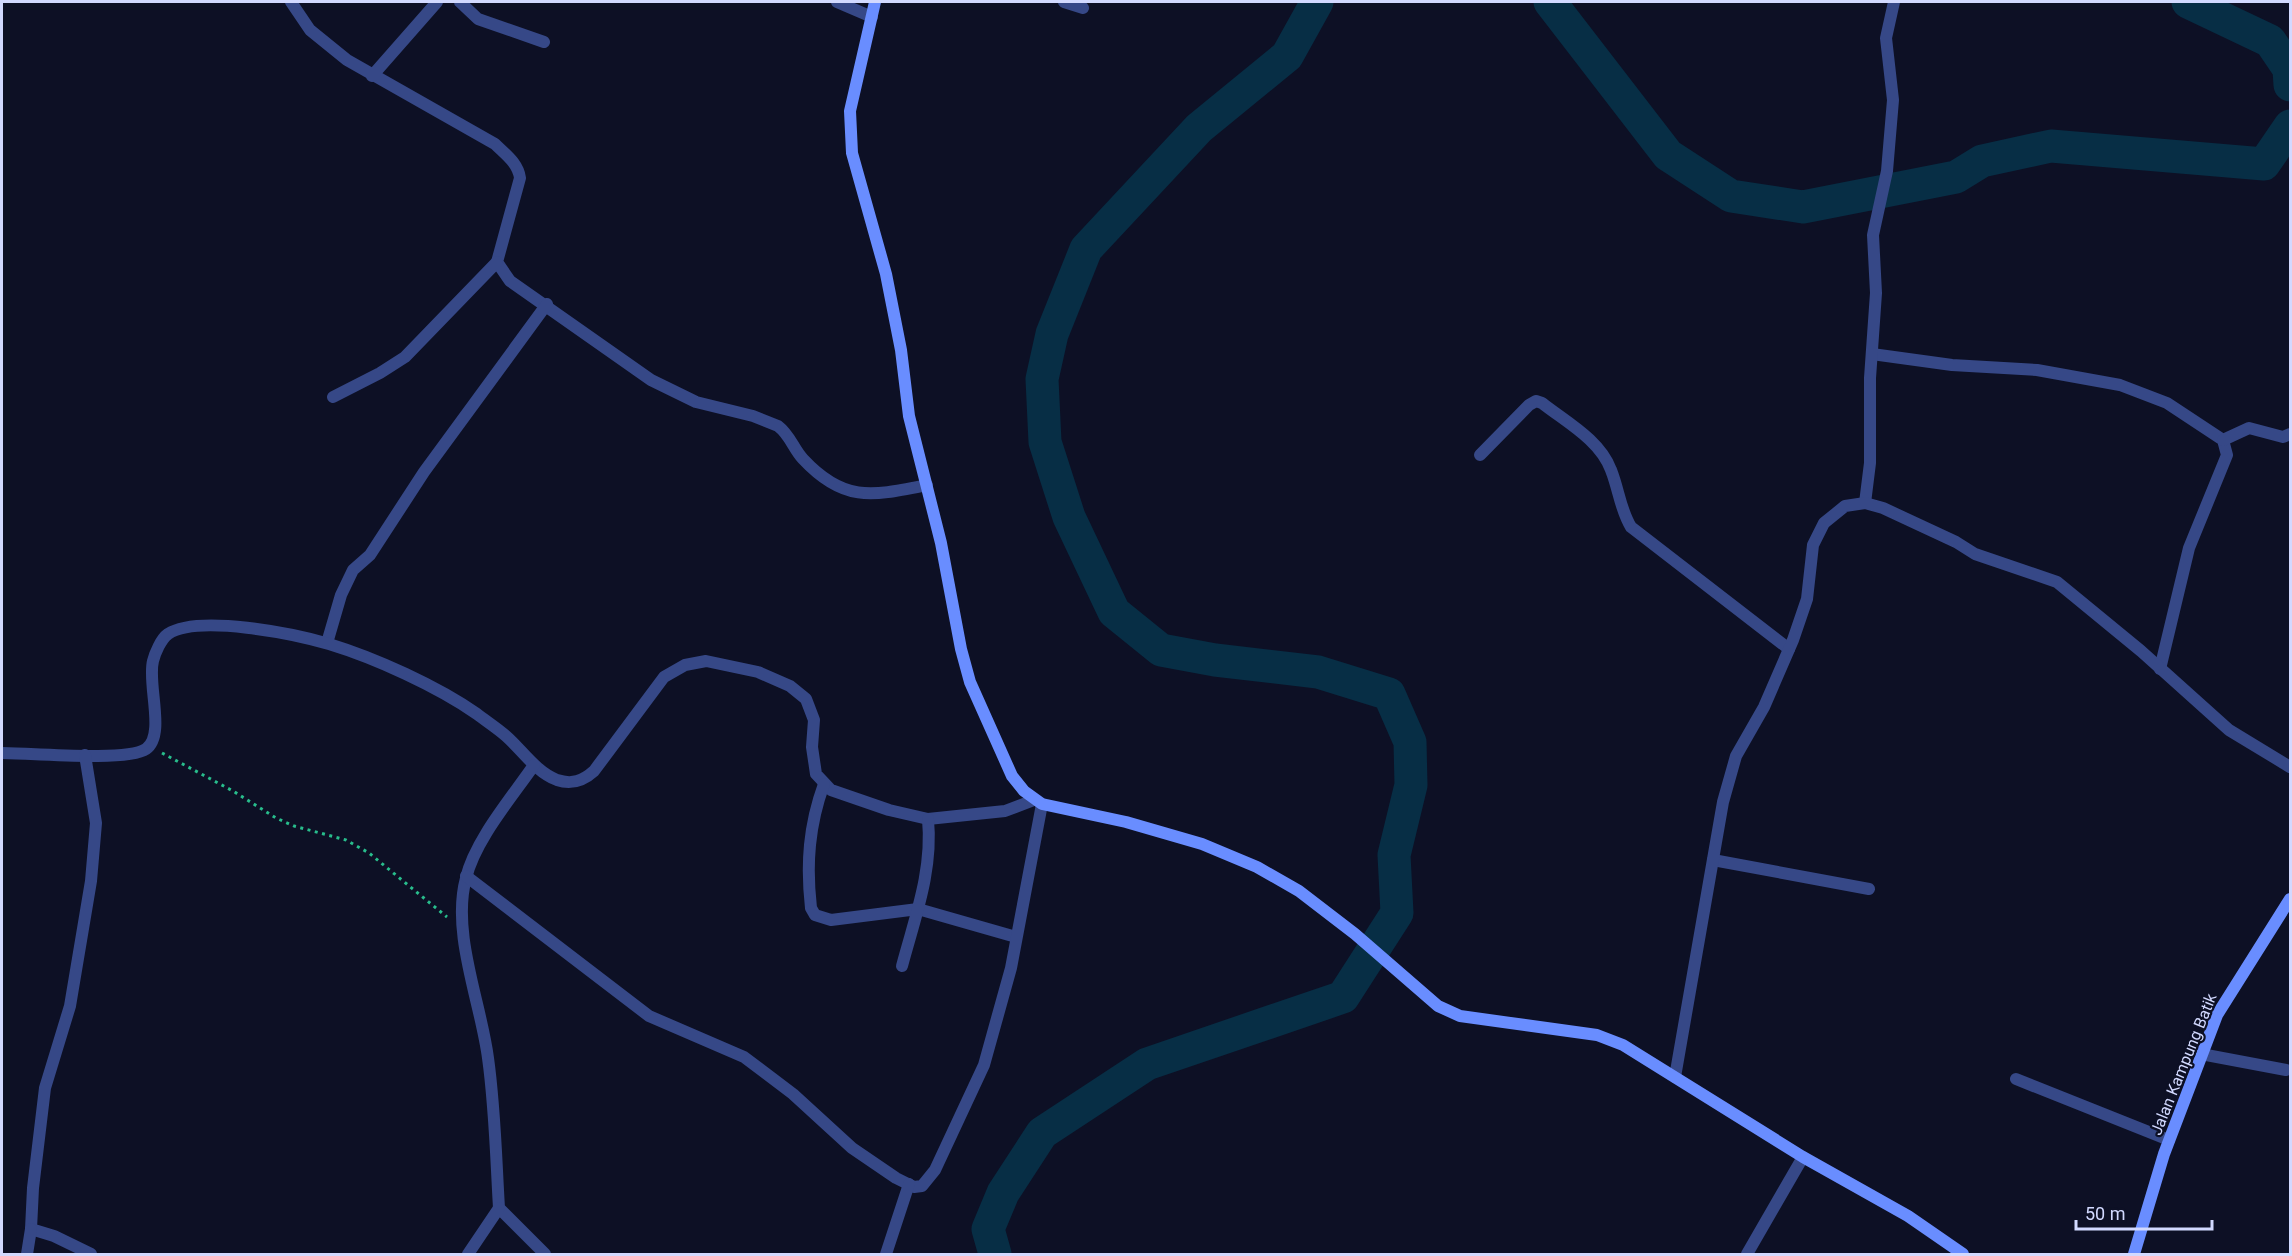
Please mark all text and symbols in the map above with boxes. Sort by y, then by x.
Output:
street label: Jalan Kampung Batik [2146,990,2221,1138]
scale bar [2076,1193,2212,1231]
text: 50 m [2085,1203,2125,1224]

